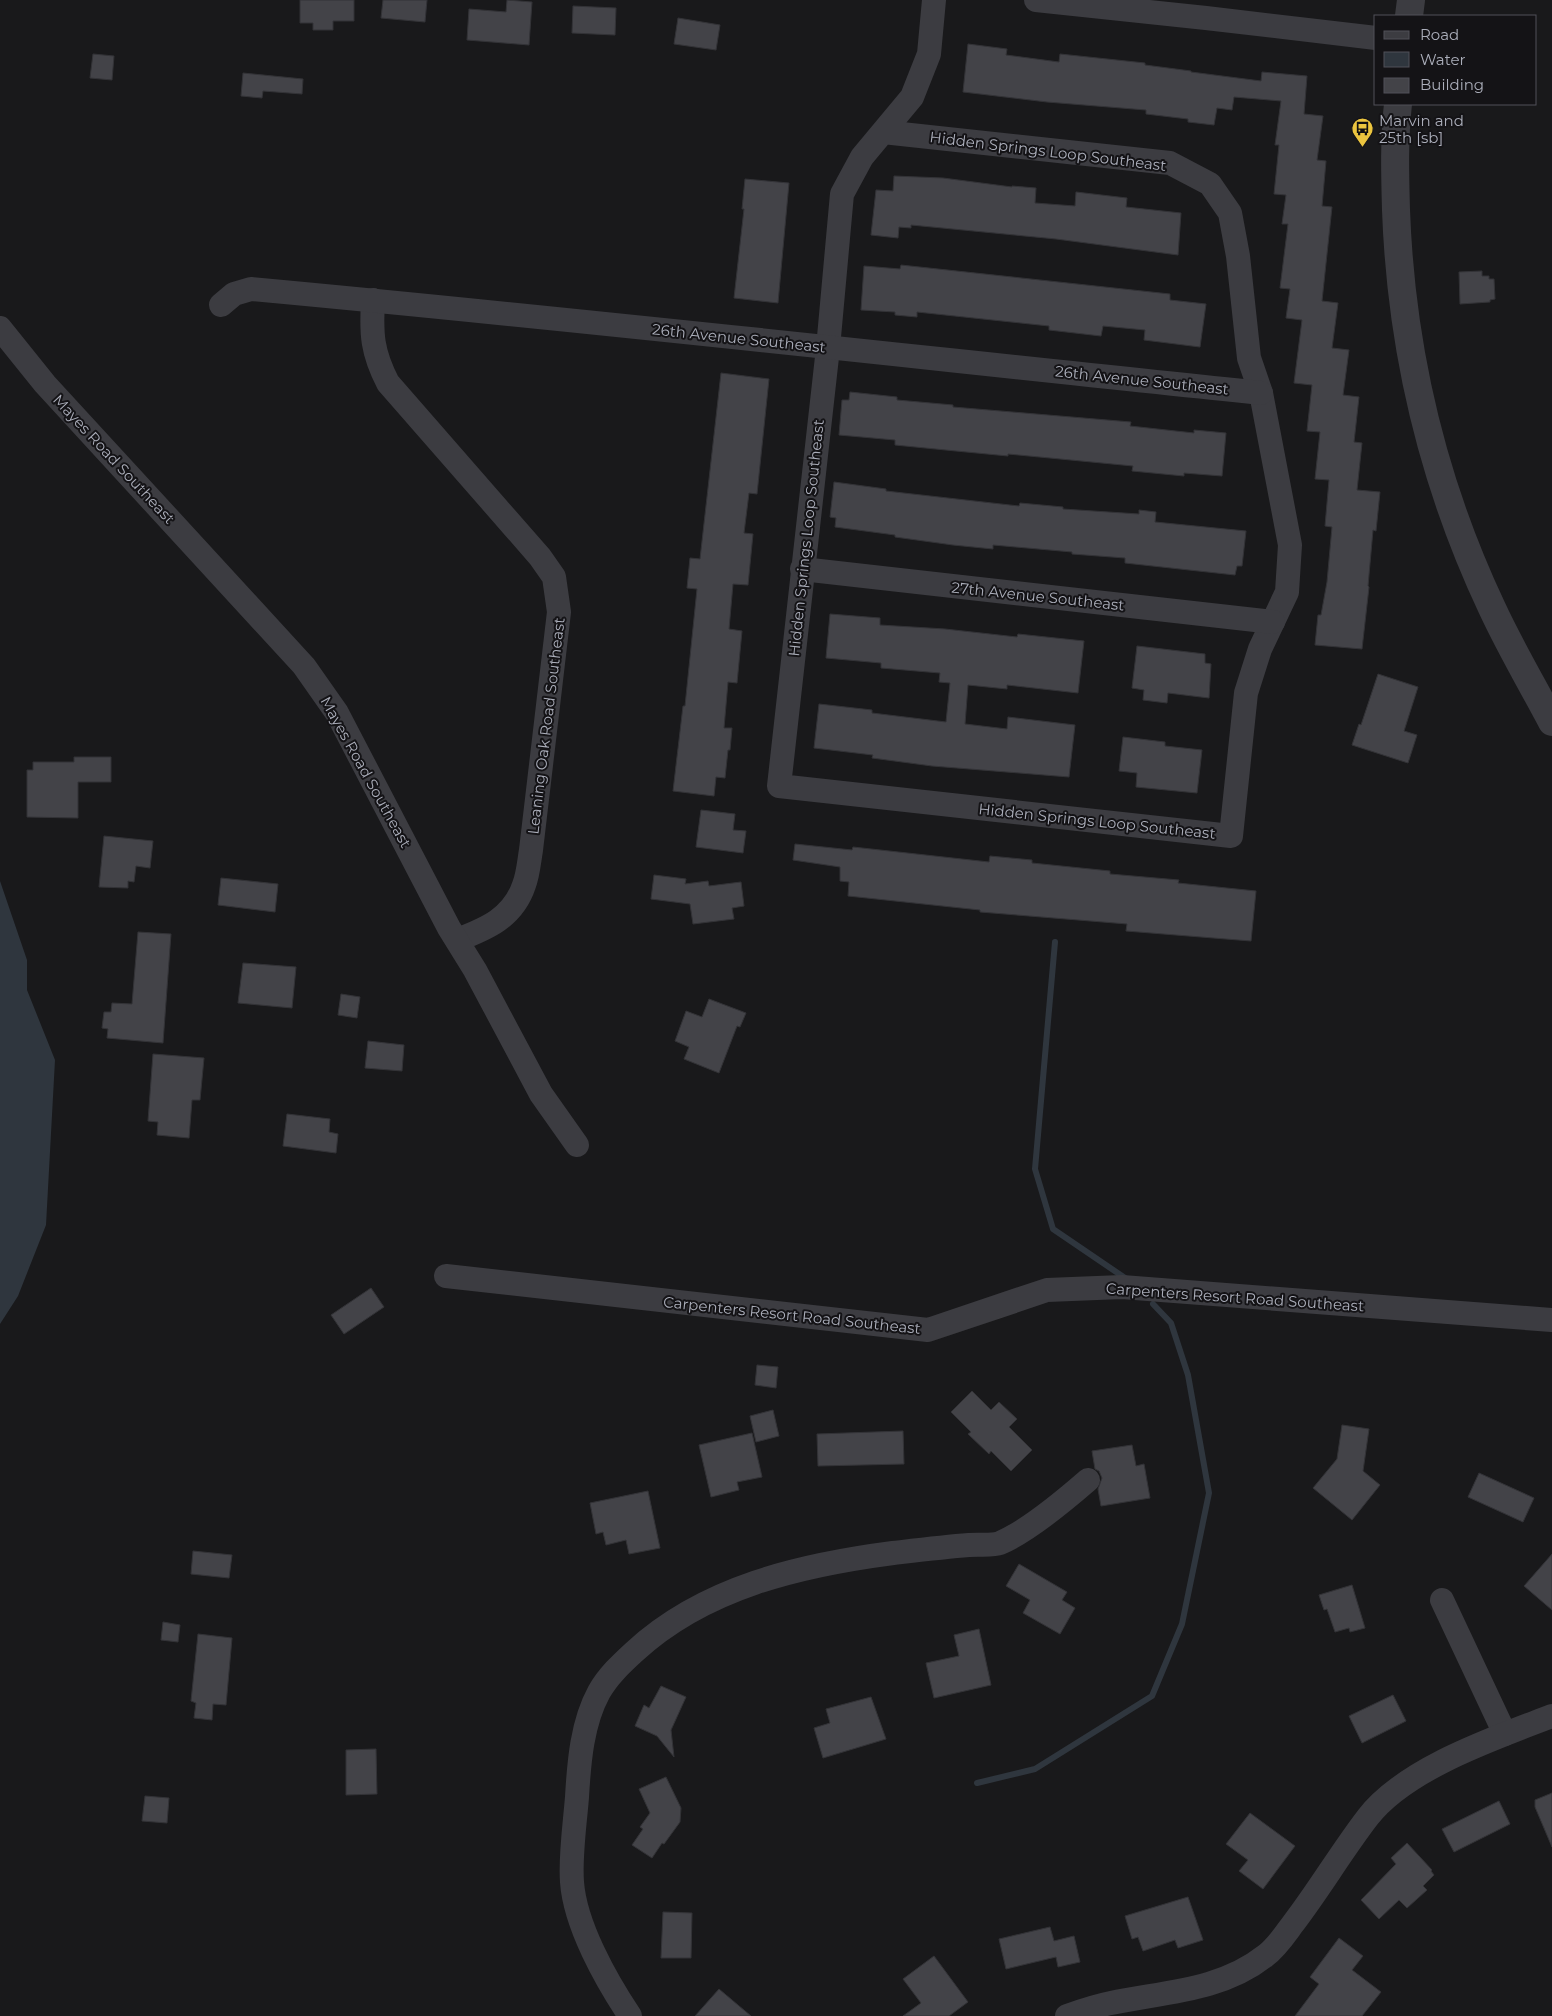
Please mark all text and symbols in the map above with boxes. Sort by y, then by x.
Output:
legend [1374,15,1537,105]
text: Road [1420,25,1459,44]
text: Water [1420,50,1466,69]
text: Building [1420,75,1484,94]
place label: Marvin and 25th [sb] [1379,111,1464,147]
bus stop icon: Marvin and 25th [sb] [1351,117,1375,148]
street label: Hidden Springs Loop Southeast [929,127,1167,175]
street label: 26th Avenue Southeast [651,319,827,357]
street label: 26th Avenue Southeast [1054,361,1230,399]
street label: Mayes Road Southeast [49,390,179,528]
street label: Hidden Springs Loop Southeast [784,418,828,658]
street label: 27th Avenue Southeast [951,577,1125,615]
street label: Leaning Oak Road Southeast [523,616,569,836]
street label: Mayes Road Southeast [316,693,416,851]
street label: Hidden Springs Loop Southeast [977,799,1217,843]
street label: Carpenters Resort Road Southeast [1105,1278,1365,1316]
street label: Carpenters Resort Road Southeast [662,1292,922,1338]

